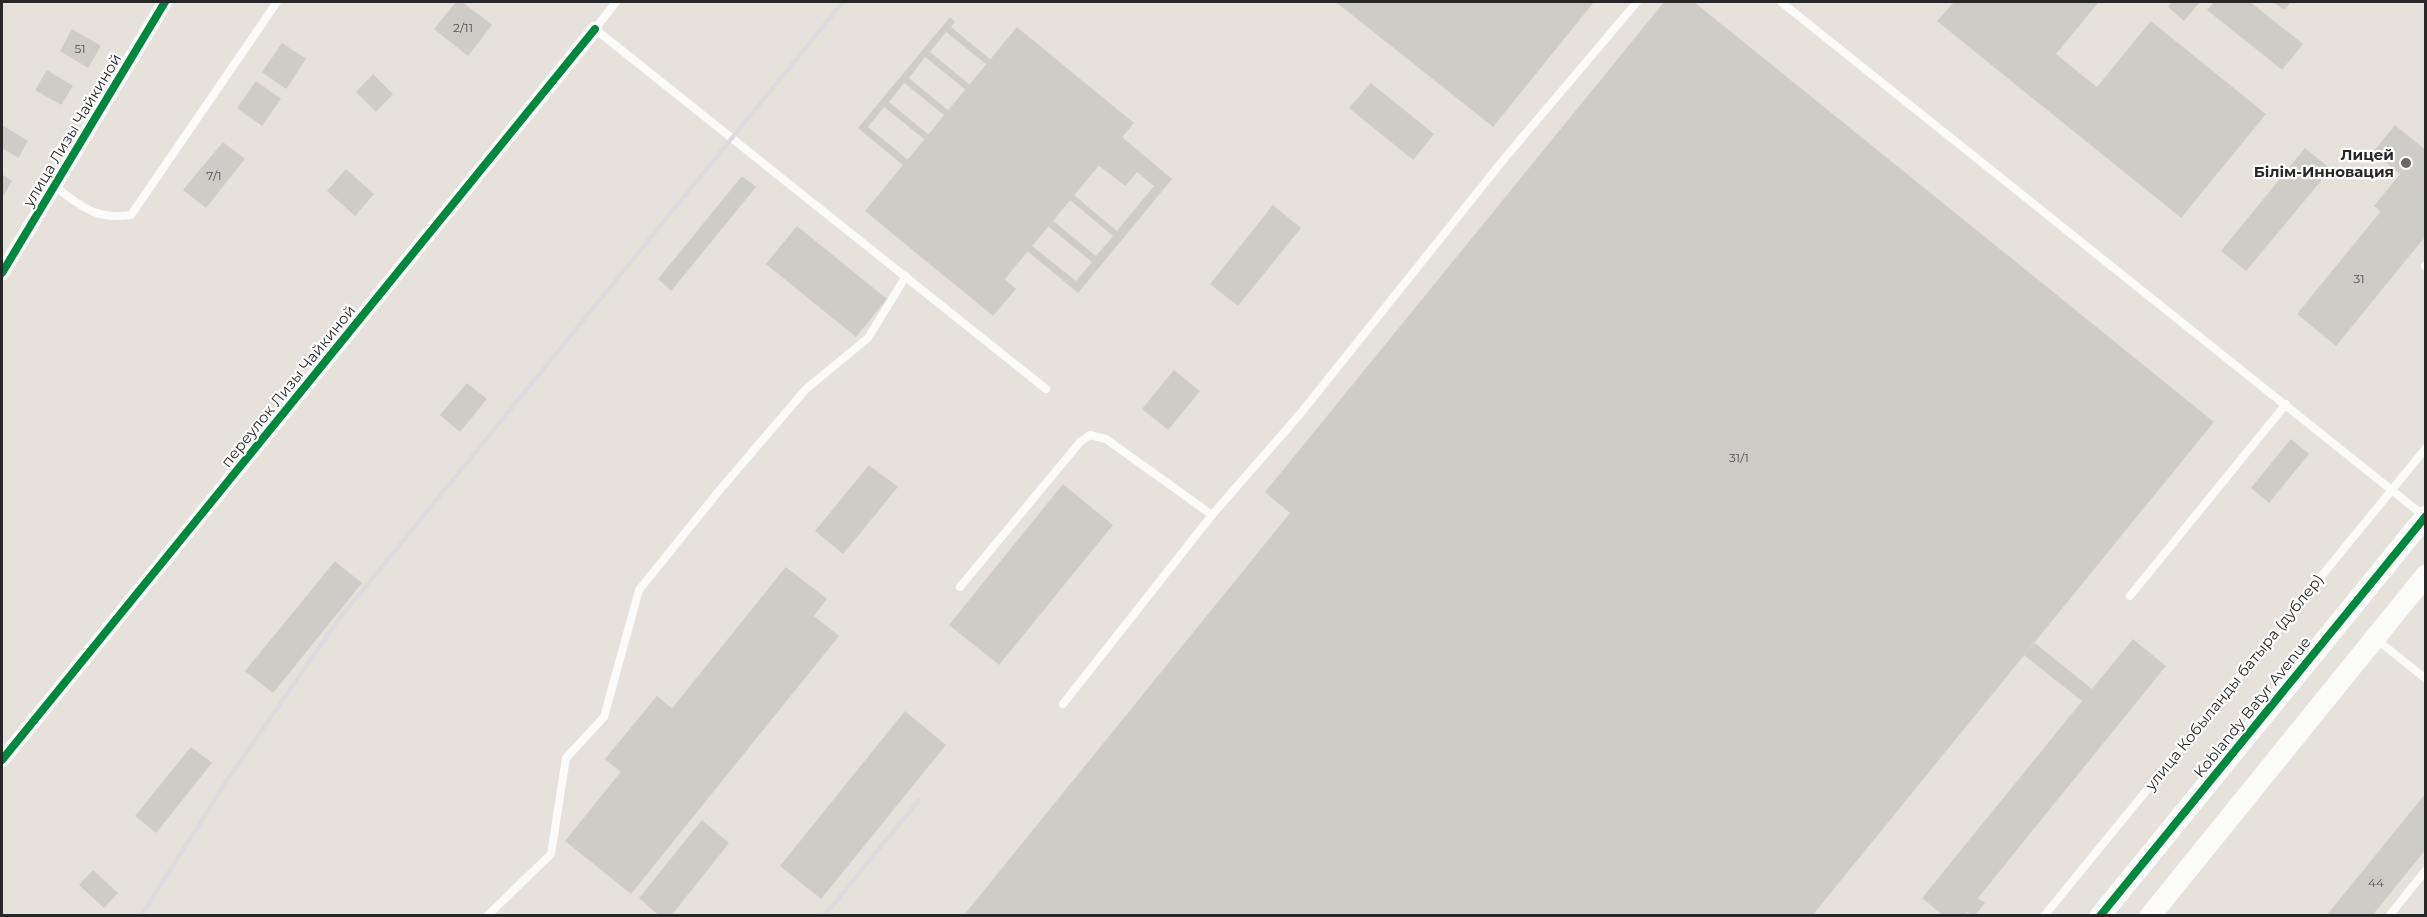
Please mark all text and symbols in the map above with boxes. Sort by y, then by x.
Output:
house number: 2/11 [453,20,473,35]
house number: 51 [74,41,86,56]
street label: улица Лизы Чайкиной [18,50,125,211]
place label: Лицей Білім-Инновация [2254,145,2394,181]
marker: Лицей Білім-Инновация [2399,156,2413,170]
house number: 7/1 [206,168,222,183]
house number: 31 [2353,271,2365,286]
street label: переулок Лизы Чайкиной [217,301,359,471]
house number: 31/1 [1729,450,1749,465]
street label: улица Кобыланды батыра (дублер) [2140,570,2327,795]
street label: Koblandy Batyr Avenue [2189,633,2315,781]
house number: 44 [2368,875,2384,890]

